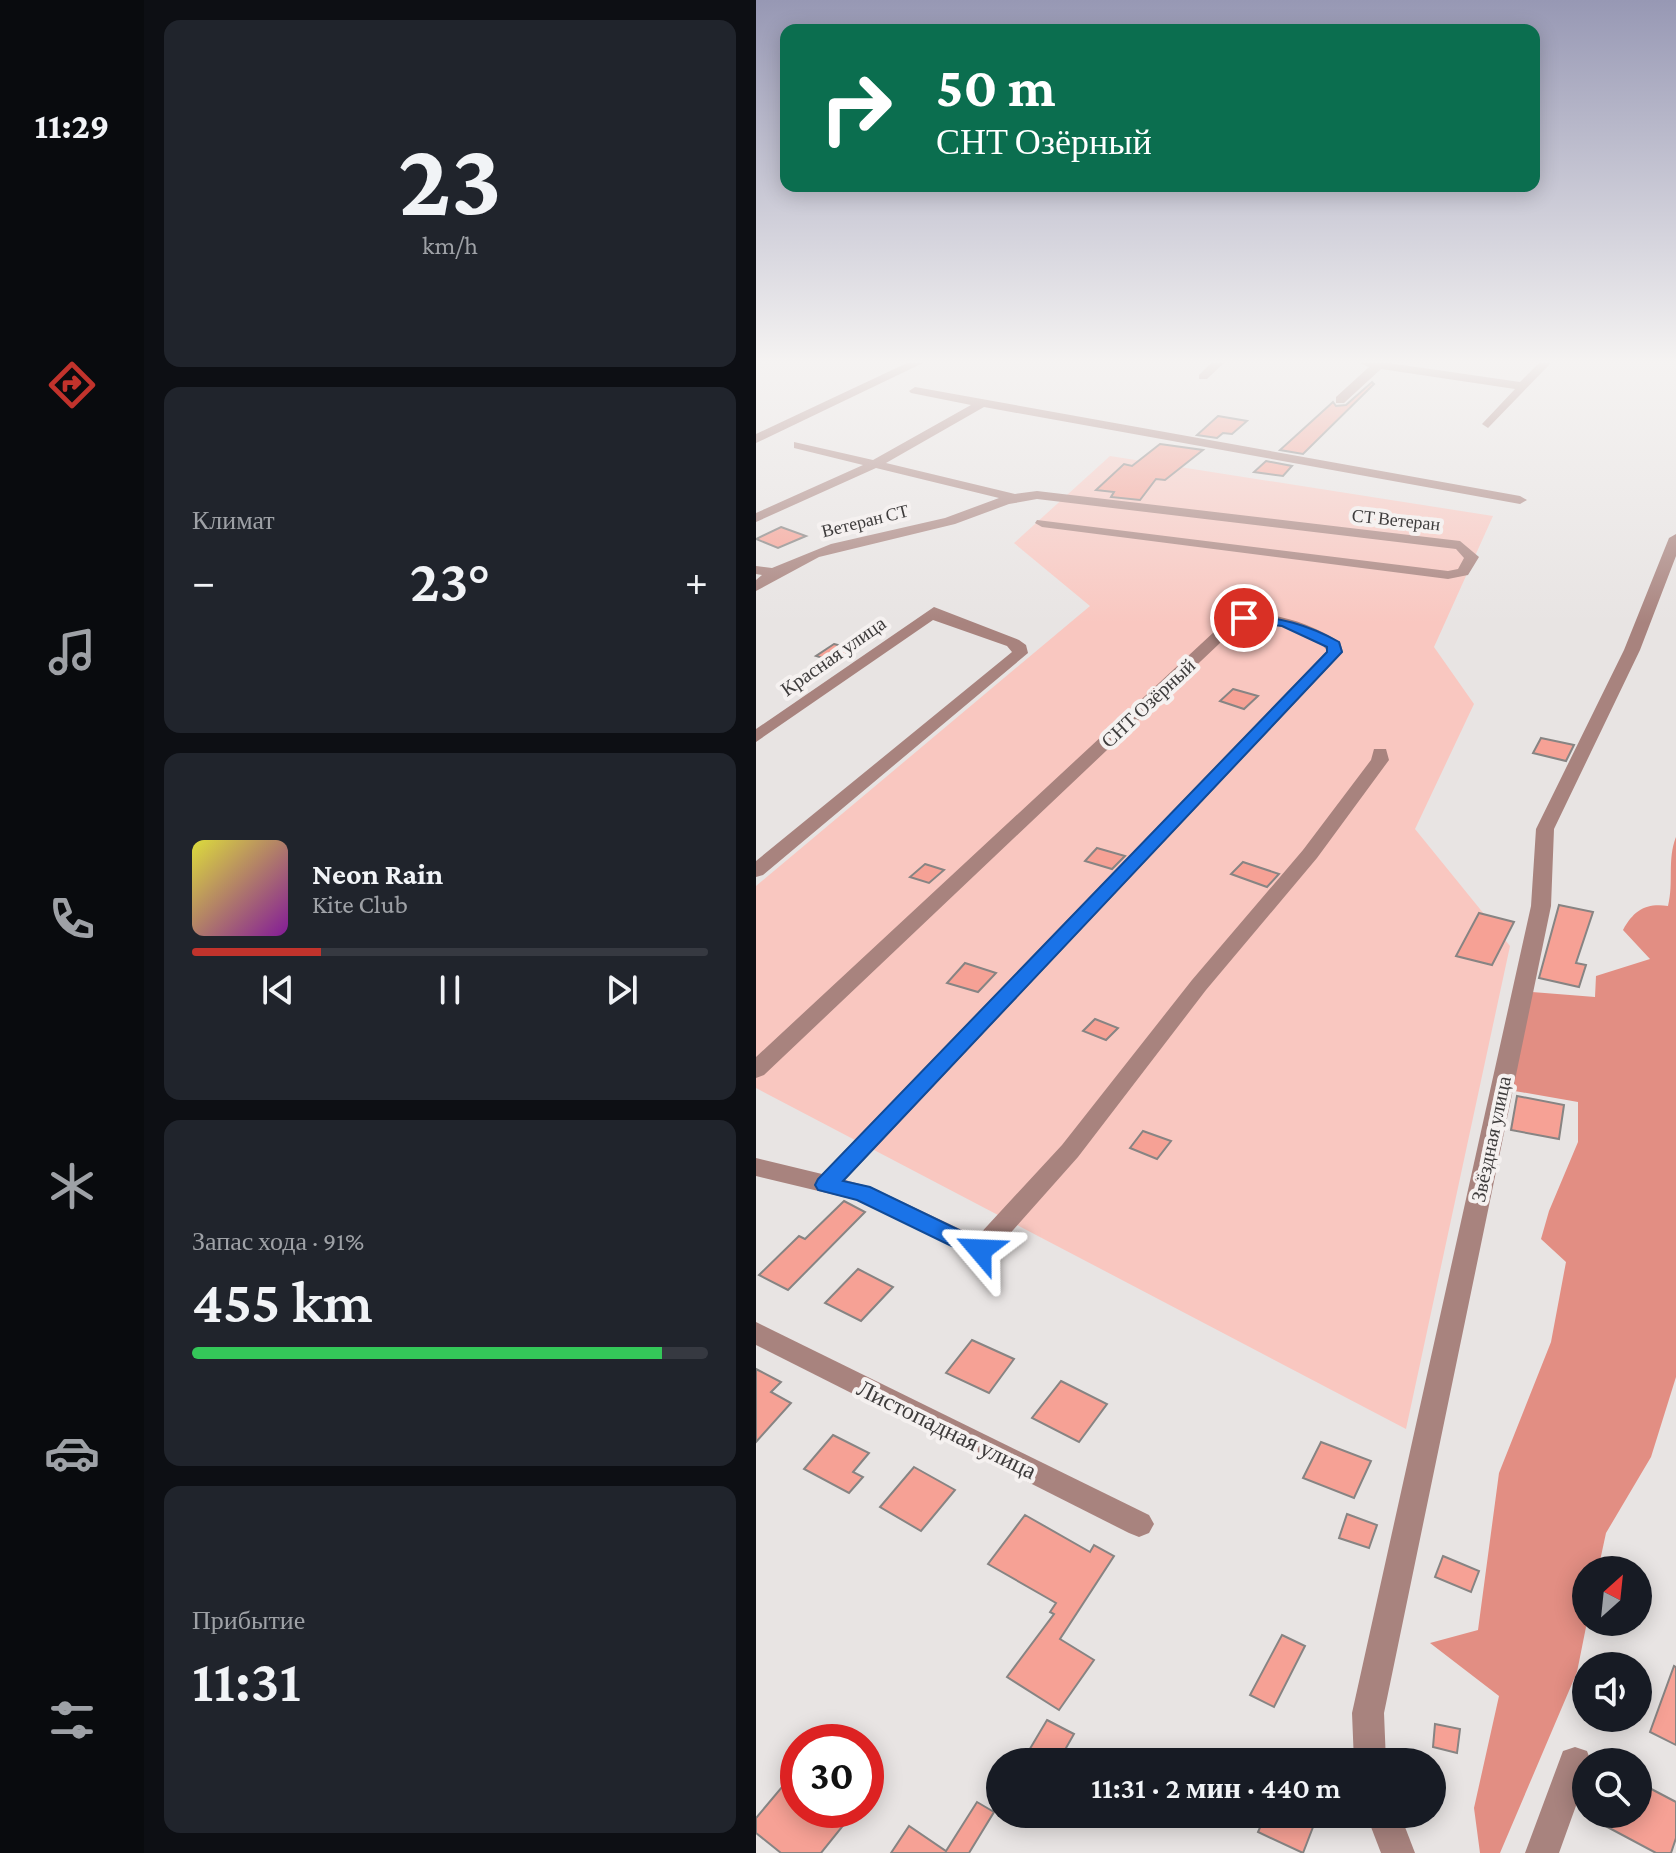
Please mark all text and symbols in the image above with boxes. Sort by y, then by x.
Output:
icon: right [804,56,908,160]
text: 50 m [936,56,1056,118]
text: 11:29 [35,106,109,146]
text: 23 [398,121,502,236]
text: СНТ Озёрный [936,122,1152,162]
text: km/h [422,231,478,260]
icon: directions [44,357,100,413]
street label: Ветеран СТ [819,501,911,541]
street label: СТ Ветеран [1351,505,1442,535]
text: Климат [192,506,275,535]
text: 23° [410,547,490,614]
text: − [192,557,215,605]
text: + [685,557,708,605]
pin [1210,584,1278,652]
icon: arrive [1222,596,1266,640]
street label: Красная улица [776,612,890,701]
icon: music [44,624,100,680]
street label: СНТ Озёрный [1097,654,1200,753]
text: Neon Rain [312,857,443,890]
text: Kite Club [312,890,408,919]
icon: phone [44,891,100,947]
icon: previous [256,968,300,1012]
icon: pause [428,968,472,1012]
icon: next [600,968,644,1012]
street label: Звёздная улица [1467,1074,1516,1204]
icon: climate [44,1158,100,1214]
position arrow [938,1208,1022,1292]
text: Запас хода · 91% [192,1227,364,1256]
text: 455 km [192,1268,373,1335]
street label: Листопадная улица [853,1374,1041,1484]
icon: car [44,1425,100,1481]
north arrow [1572,1556,1652,1636]
map controls [1572,1556,1652,1828]
text: Прибытие [192,1606,305,1635]
text: 11:31 [192,1647,301,1714]
button: sound [1572,1652,1652,1732]
icon: filters [44,1692,100,1748]
speed limit sign: 30 [780,1724,884,1828]
button: search [1572,1748,1652,1828]
text: 11:31 · 2 мин · 440 m [1091,1771,1341,1804]

